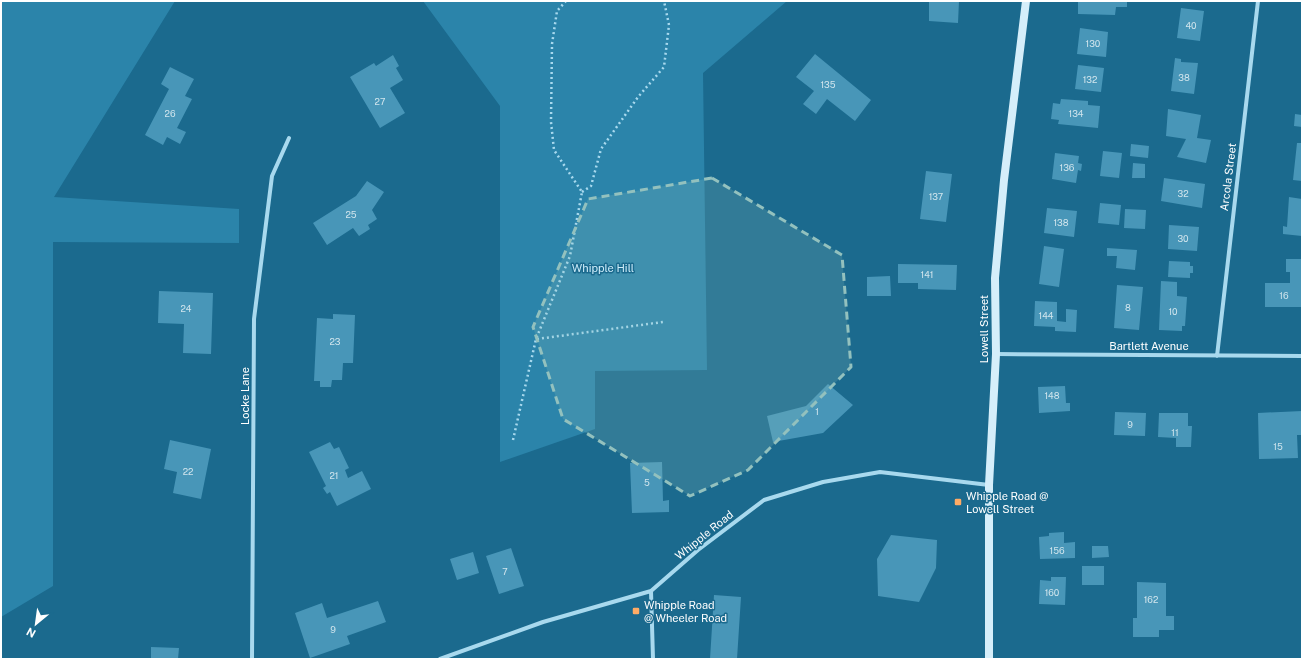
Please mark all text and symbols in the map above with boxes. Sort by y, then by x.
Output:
house number: 40 [1185,20,1197,31]
house number: 130 [1086,38,1101,49]
house number: 38 [1178,72,1190,83]
house number: 132 [1083,74,1097,85]
house number: 135 [820,79,836,90]
house number: 27 [375,96,385,107]
house number: 26 [165,108,176,119]
house number: 134 [1069,108,1084,119]
street label: Arcola Street [1218,142,1238,212]
house number: 136 [1060,162,1075,173]
house number: 32 [1177,188,1189,199]
house number: 137 [929,191,943,202]
house number: 25 [345,209,357,220]
house number: 138 [1053,217,1069,228]
house number: 30 [1177,233,1189,244]
park label: Whipple Hill [572,262,634,274]
house number: 141 [921,269,933,280]
house number: 16 [1279,290,1289,301]
street label: Lowell Street [978,295,990,363]
house number: 8 [1125,302,1131,313]
house number: 24 [180,303,192,314]
house number: 10 [1168,306,1178,317]
house number: 144 [1039,310,1054,321]
house number: 23 [329,336,341,347]
street label: Bartlett Avenue [1109,340,1189,352]
street label: Locke Lane [239,367,251,425]
house number: 148 [1044,390,1060,401]
house number: 1 [815,406,819,417]
house number: 9 [1127,419,1133,430]
house number: 11 [1171,427,1179,438]
house number: 15 [1273,441,1283,452]
house number: 22 [183,466,193,477]
house number: 21 [329,470,339,481]
house number: 5 [644,477,650,488]
place label: Whipple Road @ Lowell Street [966,490,1048,515]
marker: Whipple Road @ Lowell Street [953,497,963,507]
street label: Whipple Road [673,508,735,562]
house number: 156 [1049,545,1065,556]
house number: 7 [502,566,508,577]
house number: 160 [1045,587,1060,598]
house number: 162 [1144,594,1158,605]
place label: Whipple Road @ Wheeler Road [644,599,727,624]
north arrow [16,604,56,644]
marker: Whipple Road @ Wheeler Road [631,606,641,616]
house number: 9 [330,624,336,635]
text: N [24,625,38,640]

